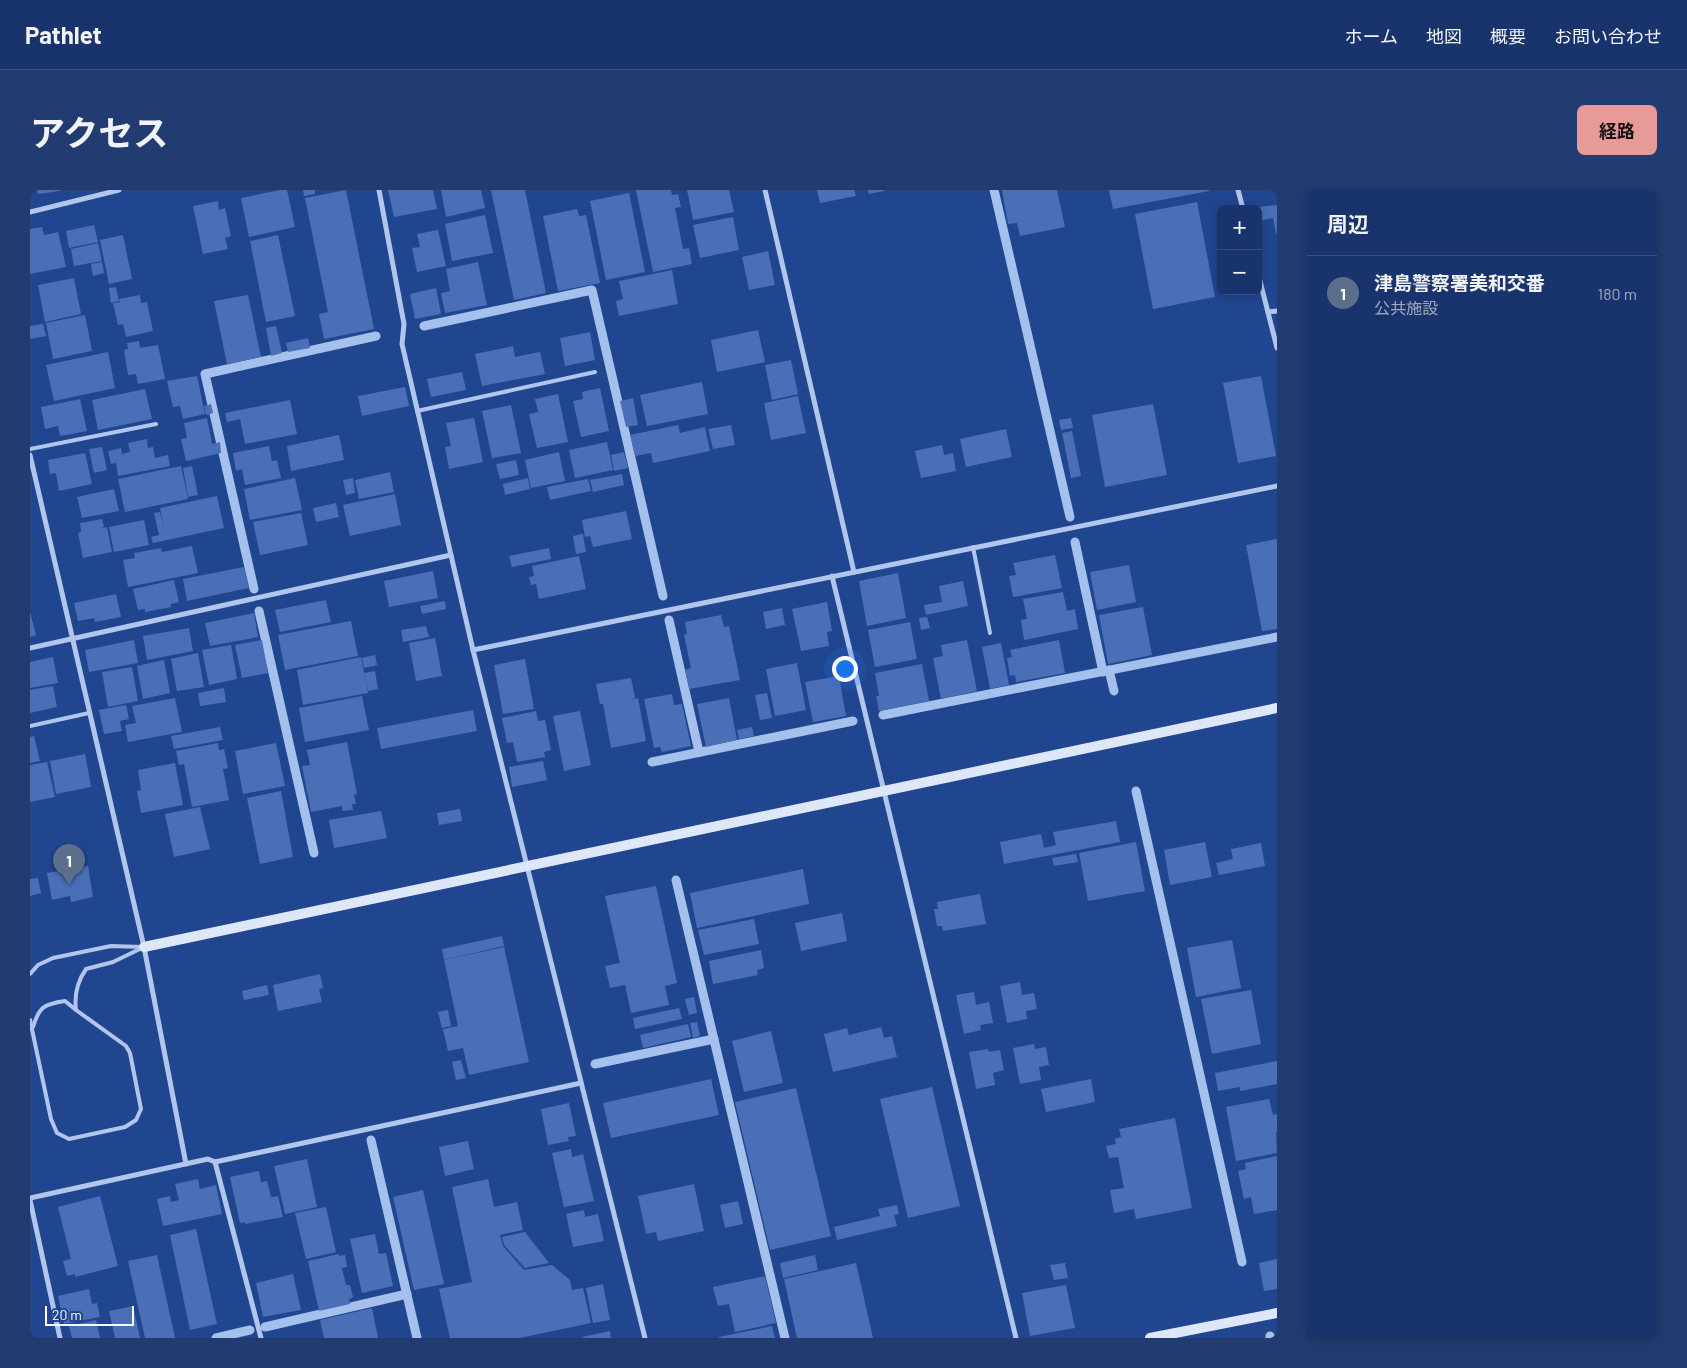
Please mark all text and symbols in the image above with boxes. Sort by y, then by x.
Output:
text: Pathlet [25,20,102,49]
text: ホーム [1345,25,1398,47]
text: 地図 [1426,25,1462,47]
text: 概要 [1490,25,1526,47]
text: お問い合わせ [1554,25,1662,47]
button: 経路 [1577,105,1657,155]
text: アクセス [30,111,168,153]
map controls [1217,205,1262,295]
button: + [1217,205,1262,250]
text: 周辺 [1327,211,1369,236]
button: − [1217,250,1262,295]
text: 津島警察署美和交番 [1374,271,1545,294]
text: 1 [1340,284,1346,303]
text: 180 m [1598,284,1637,303]
text: 公共施設 [1374,298,1438,317]
your location [832,656,858,682]
pin: 1 [53,844,85,885]
scale bar [45,1303,134,1326]
text: 20 m [52,1306,82,1323]

